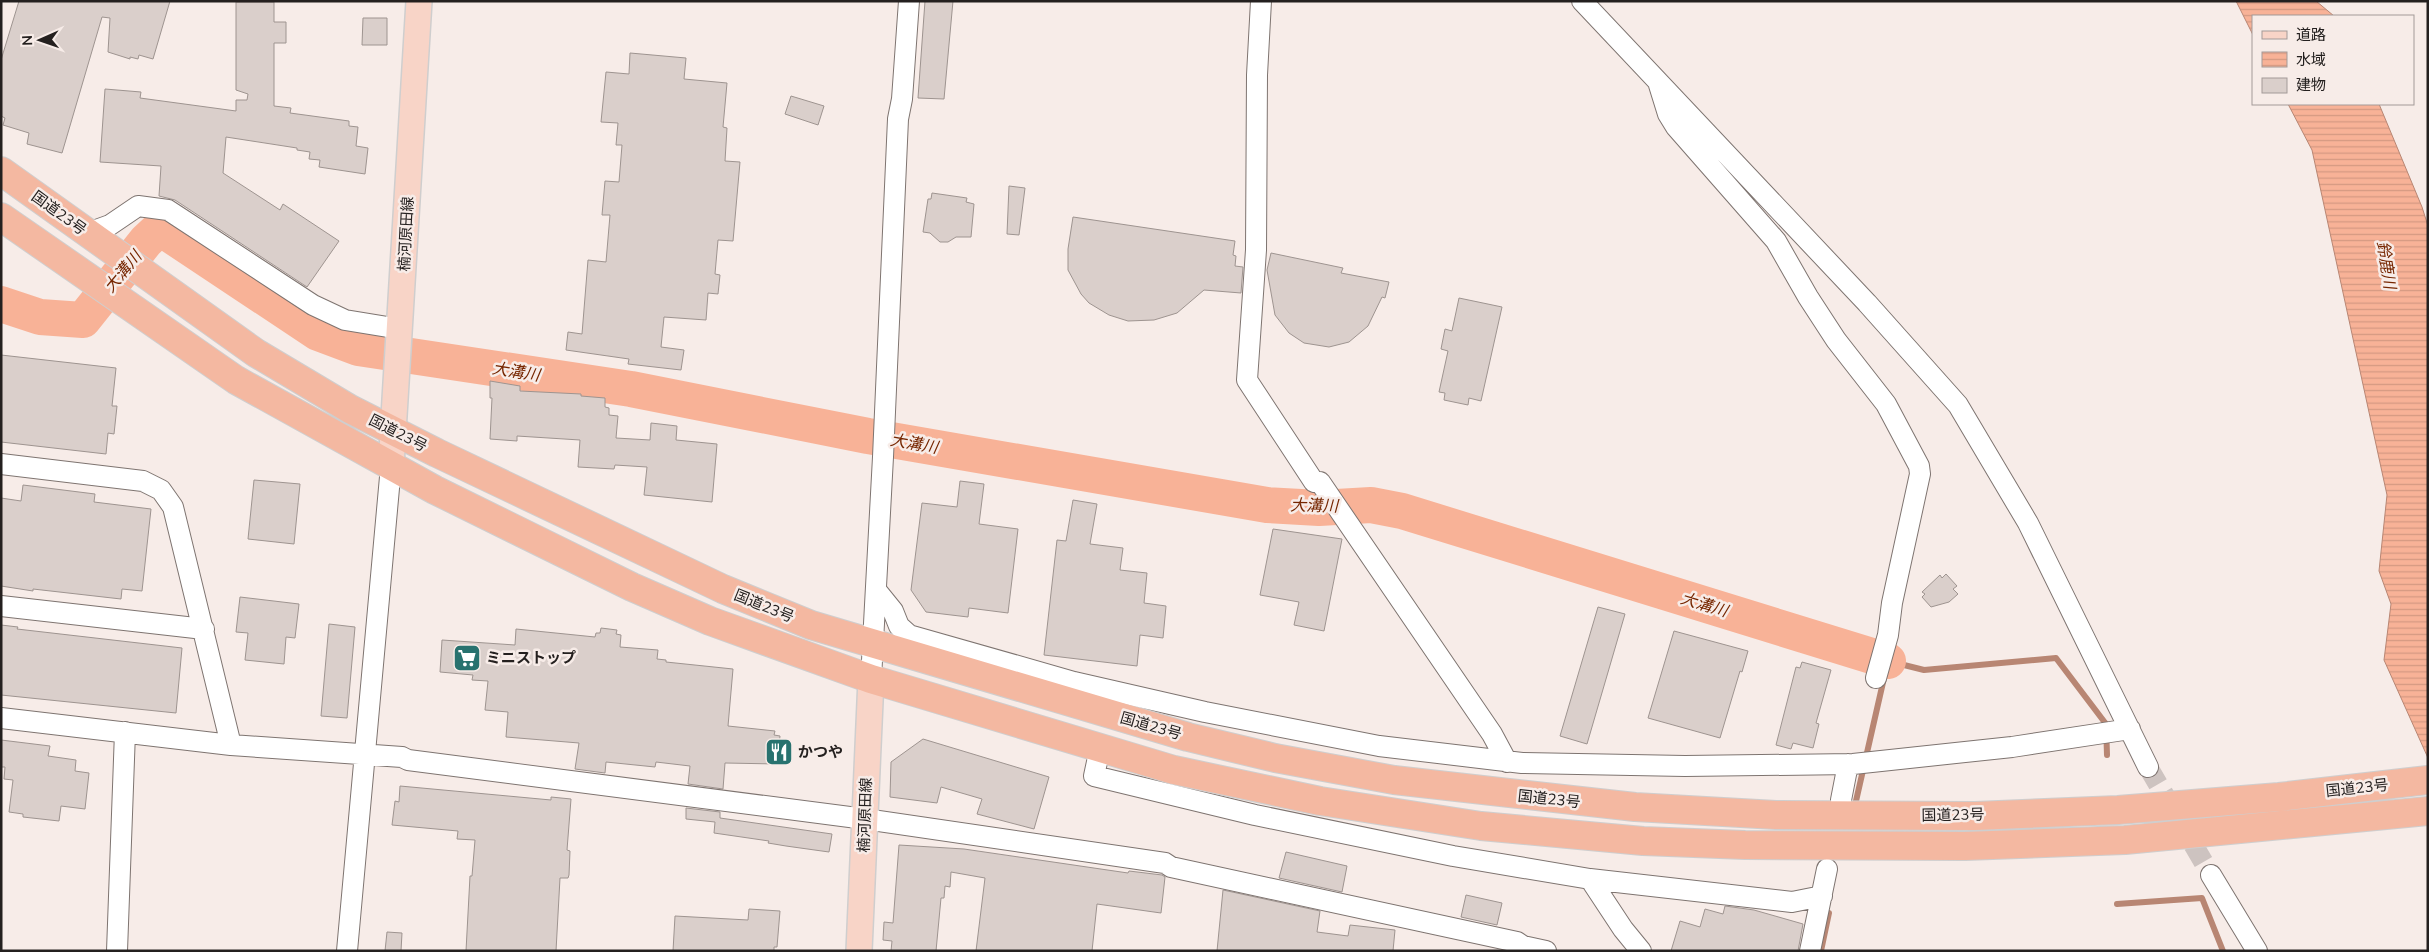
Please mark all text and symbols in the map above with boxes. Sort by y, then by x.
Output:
north arrow [15,15,65,65]
legend [2252,15,2414,105]
text: 道路 [2296,25,2326,45]
text: N [18,35,37,46]
text: 水域 [2296,50,2326,70]
text: 建物 [2296,75,2326,95]
street label: 国道23号 [28,186,90,240]
street label: 楠河原田線 [394,196,418,272]
water label: 鈴鹿川 [2371,240,2401,292]
water label: 大溝川 [99,245,148,297]
water label: 大溝川 [491,357,543,387]
street label: 国道23号 [365,410,431,456]
water label: 大溝川 [888,429,942,459]
water label: 大溝川 [1290,495,1340,517]
street label: 国道23号 [731,585,797,627]
water label: 大溝川 [1678,587,1732,623]
supermarket icon: ミニストップ [452,643,482,673]
place label: ミニストップ [486,648,576,668]
street label: 国道23号 [1118,708,1184,744]
restaurant icon: かつや [764,737,794,767]
place label: かつや [798,742,843,762]
street label: 国道23号 [2325,775,2389,801]
street label: 楠河原田線 [854,777,876,853]
street label: 国道23号 [1517,786,1581,812]
street label: 国道23号 [1921,804,1985,826]

